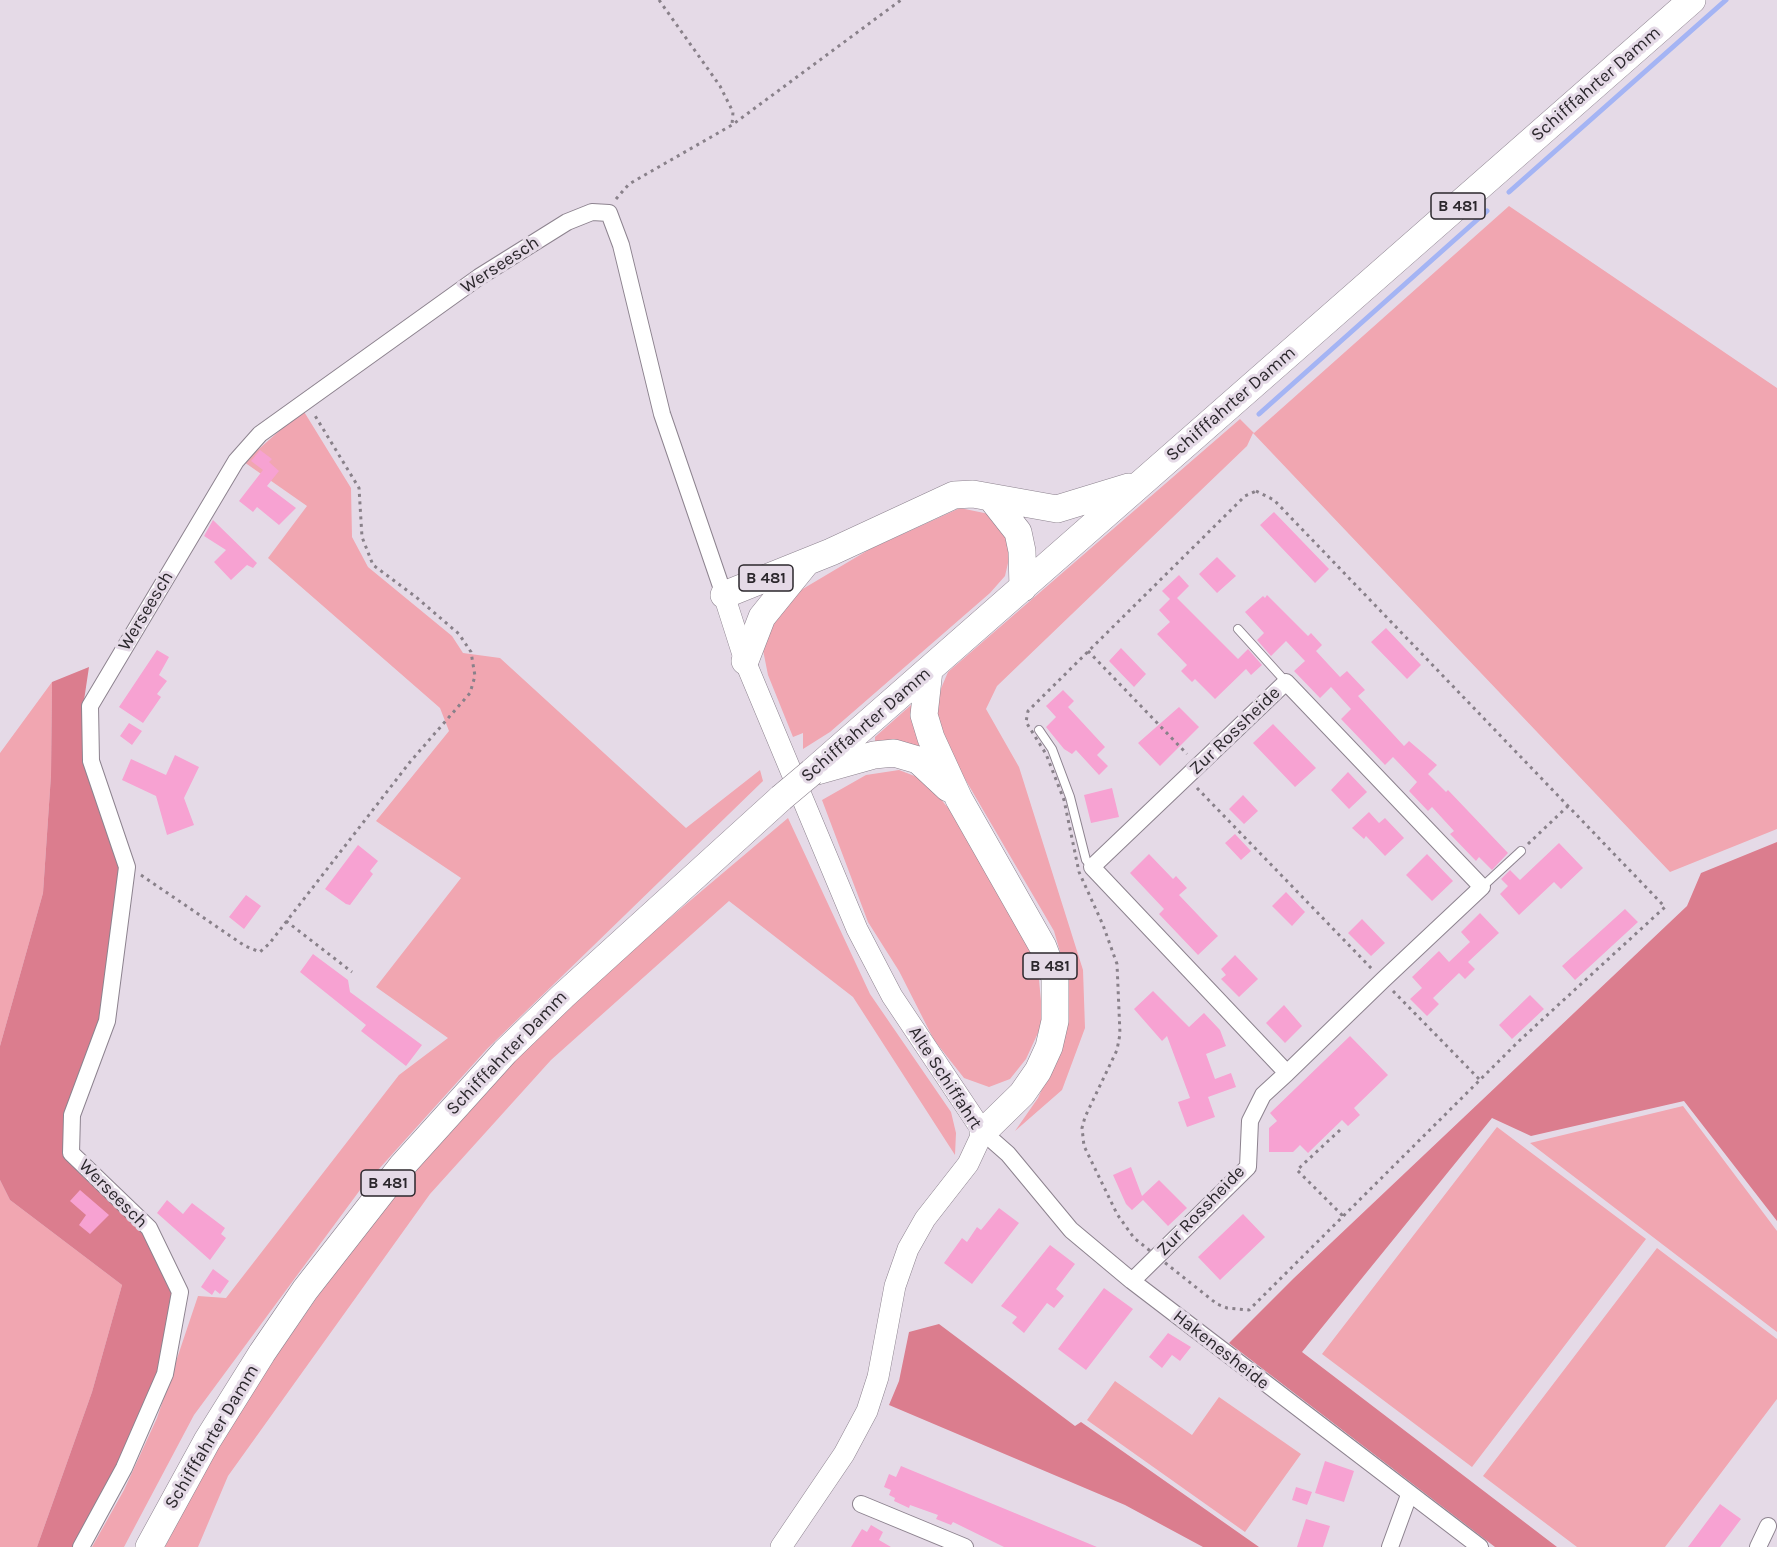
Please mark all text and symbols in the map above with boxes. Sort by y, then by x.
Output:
street label: Schifffahrter Damm [1527,22,1665,146]
road number: B 481 [1431,193,1485,219]
street label: Werseesch [457,232,543,298]
street label: Schifffahrter Damm [1162,342,1300,466]
road number: B 481 [739,565,793,591]
street label: Werseesch [114,567,178,655]
street label: Schifffahrter Damm [797,663,935,787]
street label: Zur Rossheide [1185,682,1285,780]
road number: B 481 [1023,953,1077,979]
street label: Schifffahrter Damm [442,986,572,1120]
street label: Alte Schiffahrt [904,1022,986,1134]
street label: Werseesch [74,1155,152,1233]
street label: Zur Rossheide [1152,1161,1250,1261]
road number: B 481 [361,1170,415,1196]
street label: Hakenesheide [1169,1306,1273,1394]
street label: Schifffahrter Damm [160,1361,264,1513]

